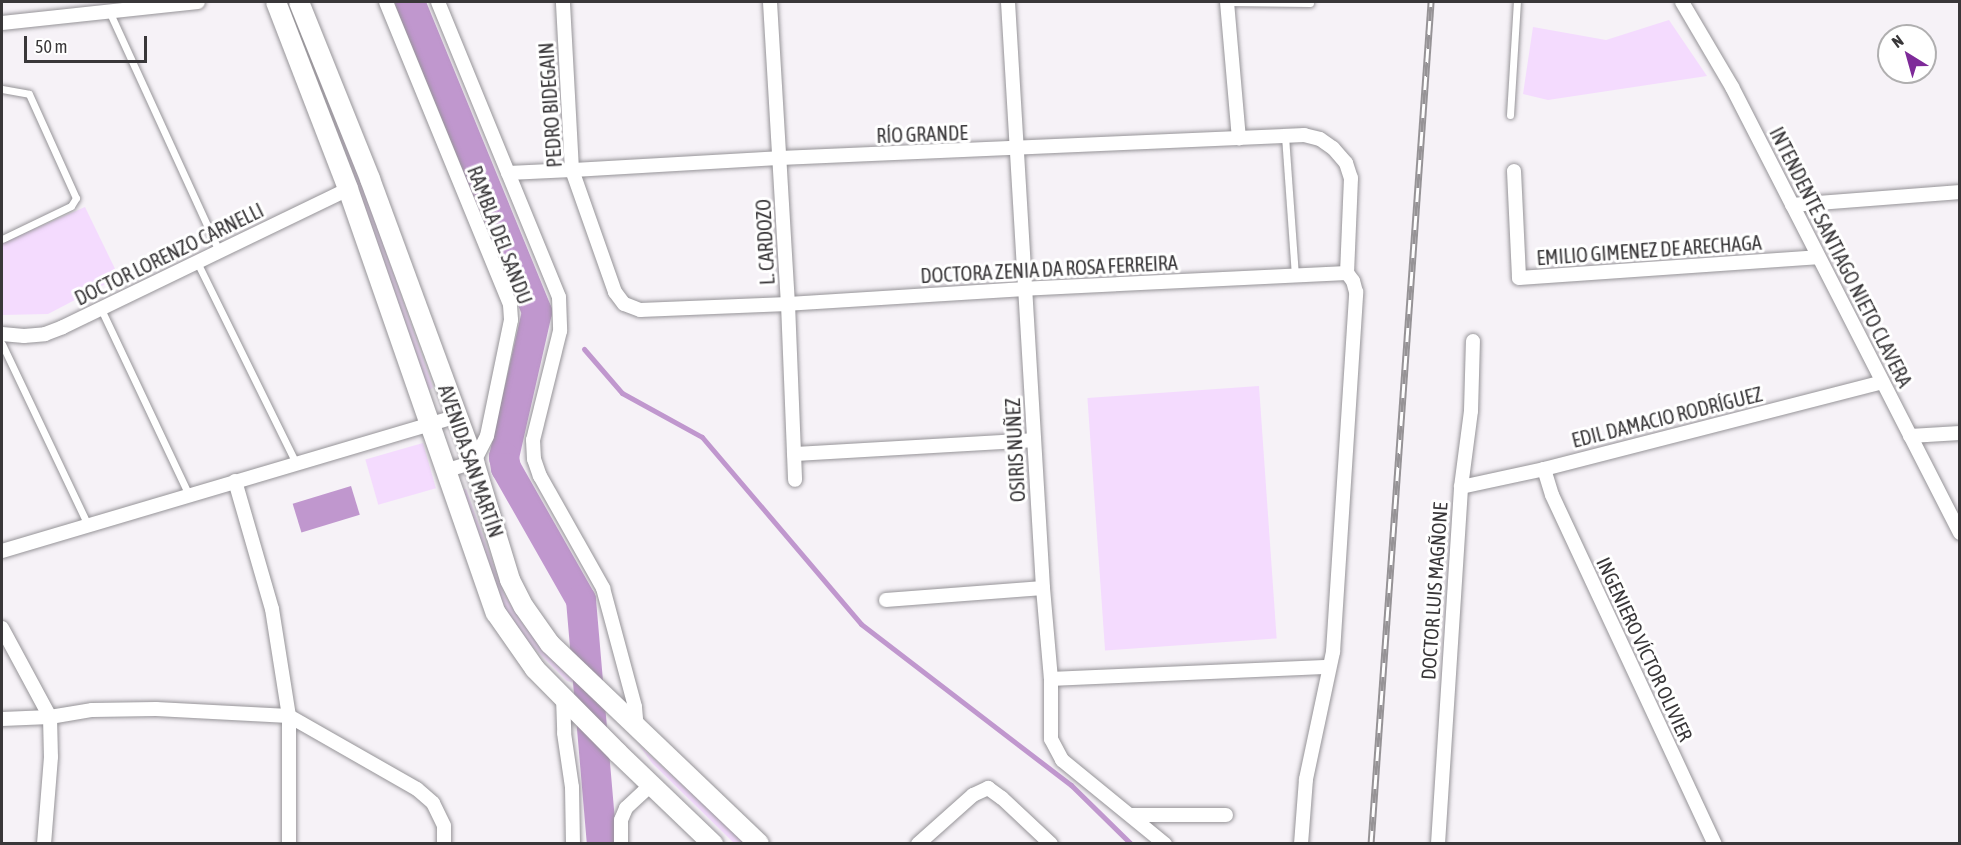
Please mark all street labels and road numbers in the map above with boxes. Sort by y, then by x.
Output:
street label: PEDRO BIDEGAIN [534,42,566,168]
street label: RÍO GRANDE [876,120,968,148]
street label: INTENDENTE SANTIAGO NIETO CLAVERA [1765,123,1917,391]
street label: RAMBLA DEL SANDU [463,162,537,308]
street label: DOCTOR LORENZO CARNELLI [71,198,267,310]
street label: L. CARDOZO [751,198,779,286]
street label: EMILIO GIMENEZ DE ARECHAGA [1536,230,1762,270]
street label: DOCTORA ZENIA DA ROSA FERREIRA [920,250,1178,288]
street label: AVENIDA SAN MARTÍN [434,381,508,541]
street label: EDIL DAMACIO RODRÍGUEZ [1569,382,1765,452]
street label: OSIRIS NUÑEZ [1000,397,1030,503]
street label: DOCTOR LUIS MAGÑONE [1416,501,1452,681]
street label: INGENIERO VÍCTOR OLIVIER [1592,553,1698,745]

